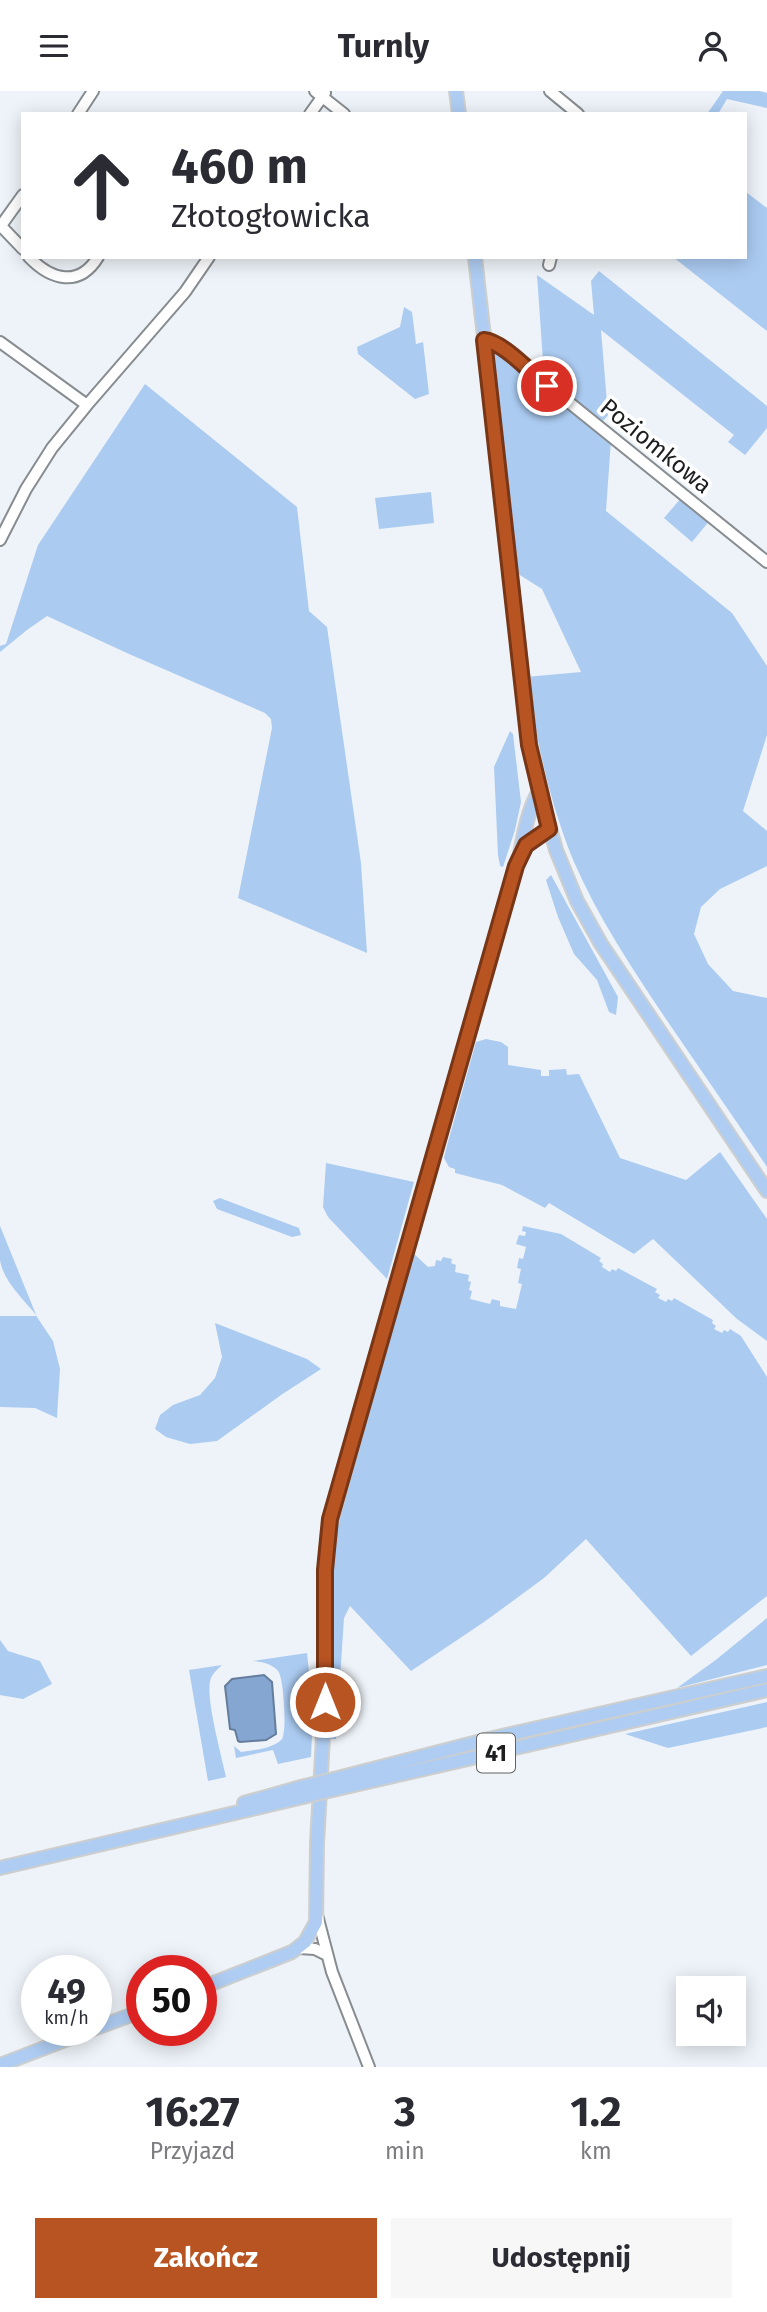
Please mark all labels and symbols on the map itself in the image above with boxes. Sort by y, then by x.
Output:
pin [517,356,577,416]
street label: Poziomkowa [595,393,717,499]
position arrow [288,1665,362,1739]
road number: 41 [477,1733,515,1772]
speed limit sign: 50 [126,1955,217,2046]

